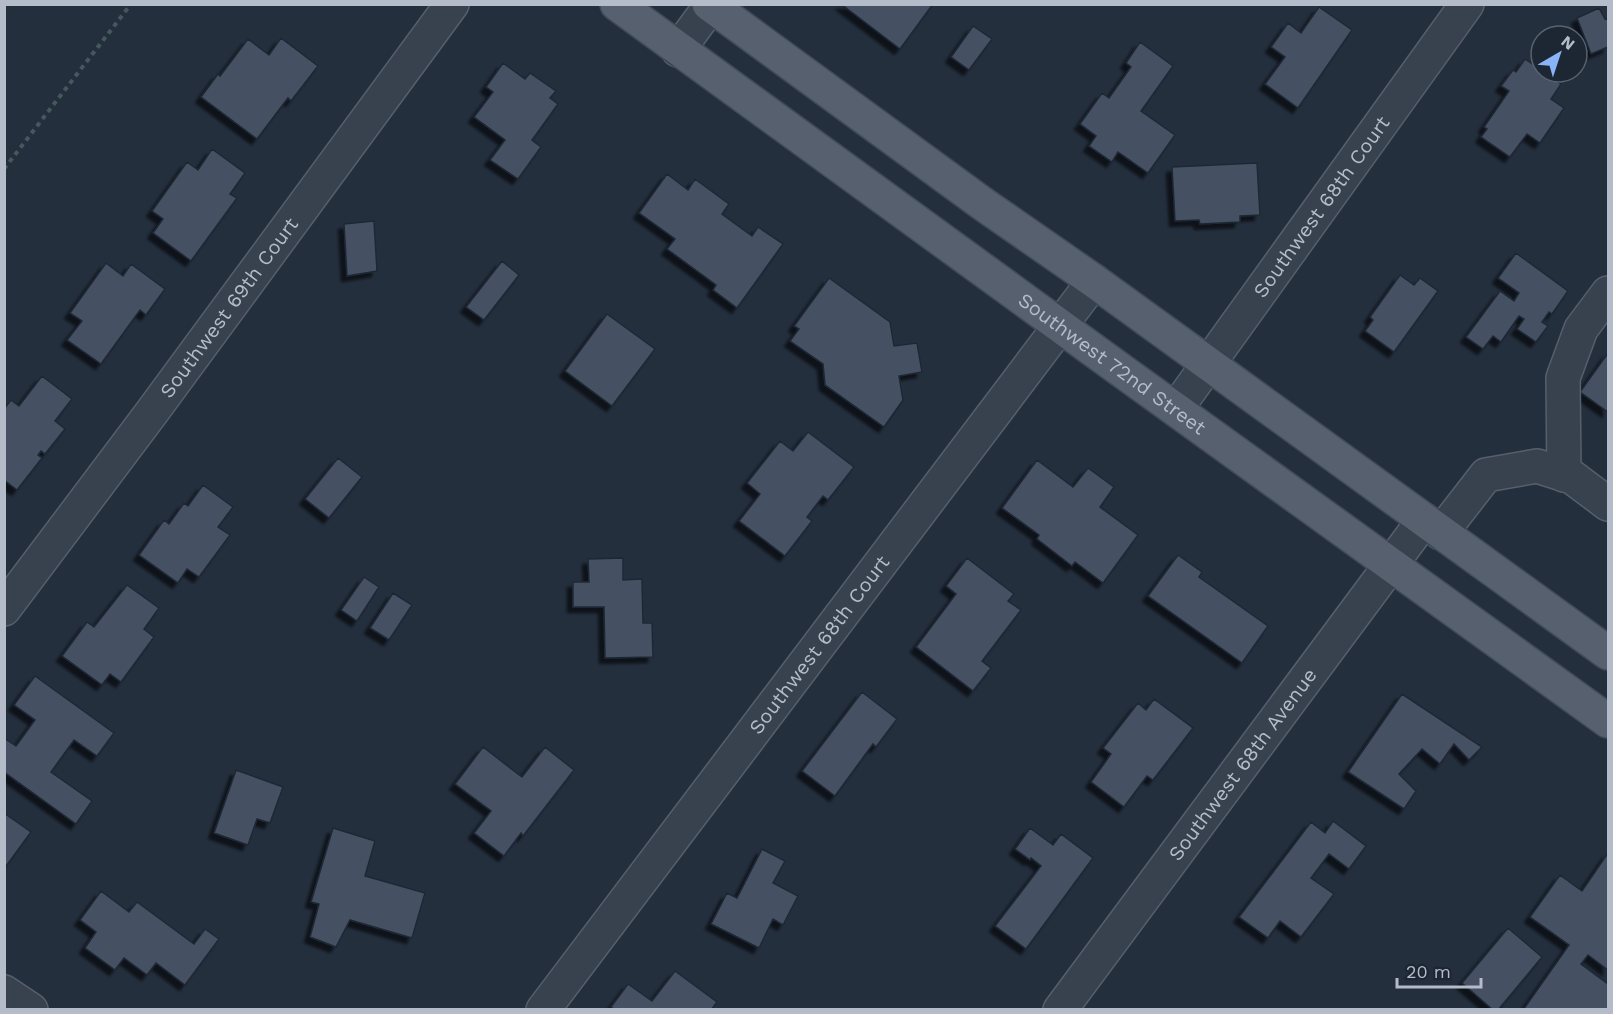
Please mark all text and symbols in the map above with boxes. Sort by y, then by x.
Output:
north arrow [1529,24,1589,84]
text: N [1558,32,1579,54]
street label: Southwest 68th Court [1248,111,1395,302]
street label: Southwest 69th Court [155,212,303,402]
street label: Southwest 72nd Street [1014,288,1211,440]
street label: Southwest 68th Court [744,550,895,739]
street label: Southwest 68th Avenue [1163,663,1322,865]
scale bar [1397,951,1481,989]
text: 20 m [1406,961,1451,982]

